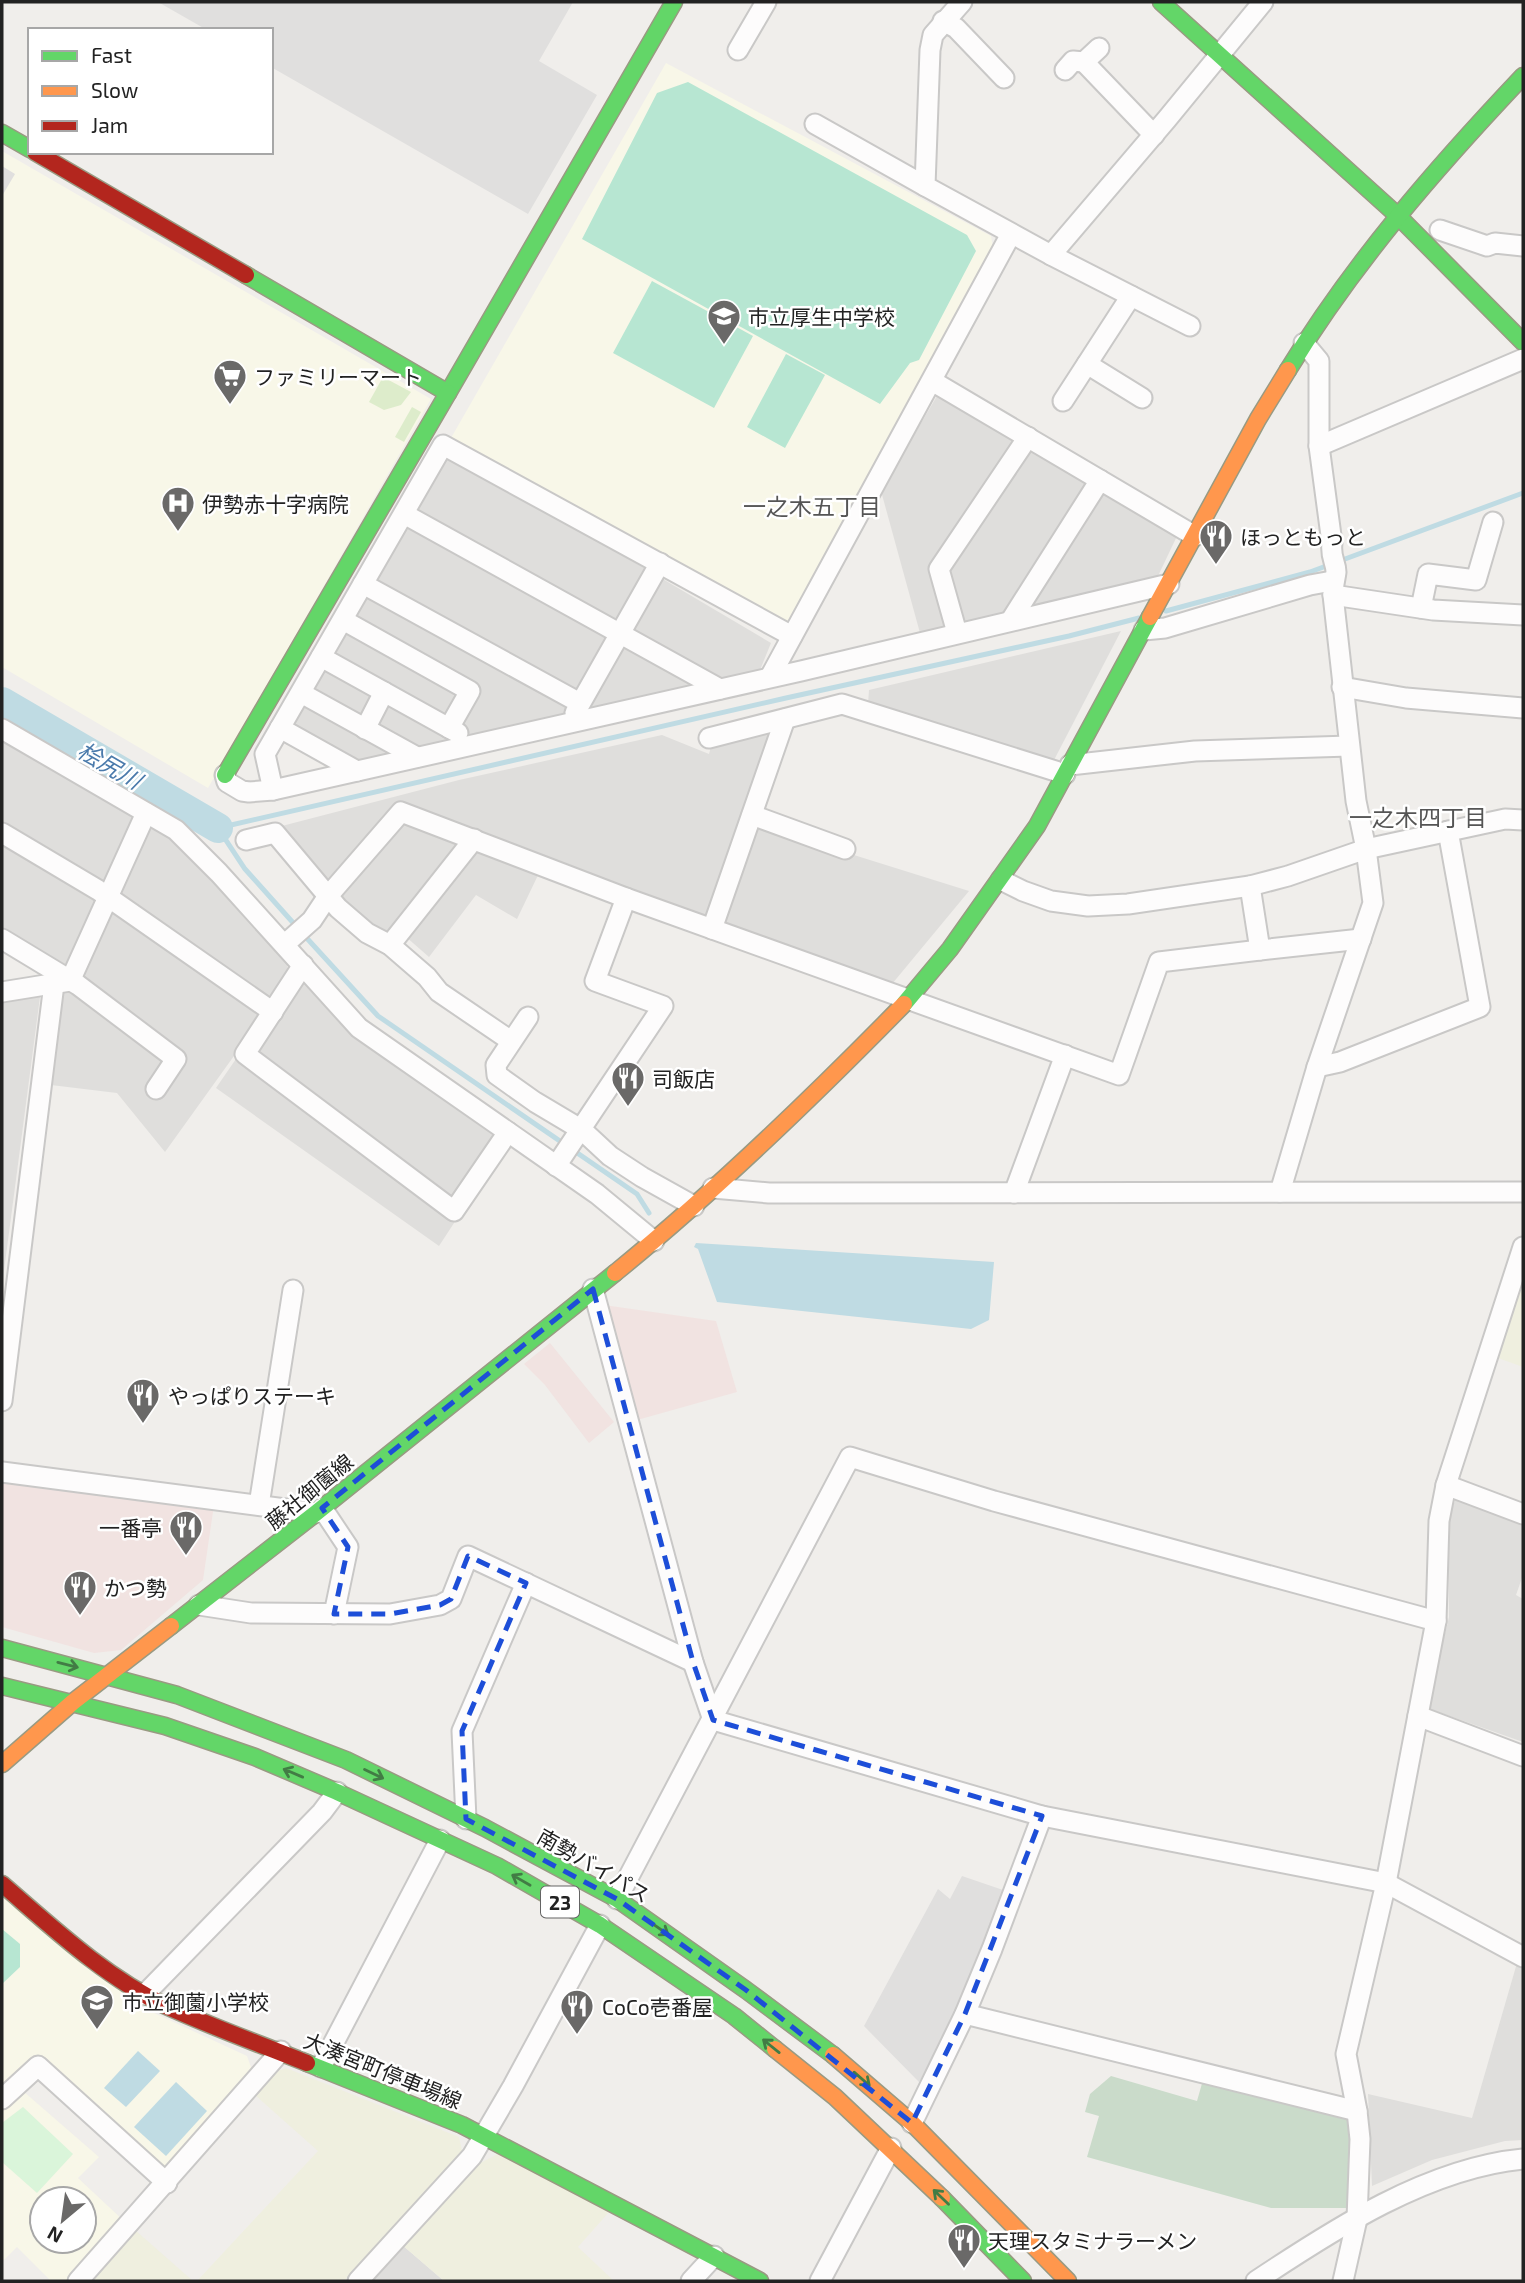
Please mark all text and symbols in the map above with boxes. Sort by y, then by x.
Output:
legend [28,28,273,154]
text: Fast [91,42,132,67]
text: Slow [91,77,138,102]
text: Jam [91,112,128,137]
school or university icon: 市立厚生中学校 [705,297,743,346]
place label: 市立厚生中学校 [748,304,895,329]
supermarket icon: ファミリーマート [211,357,249,406]
place label: ファミリーマート [254,364,422,389]
hospital icon: 伊勢赤十字病院 [159,484,197,533]
place label: 伊勢赤十字病院 [202,491,349,516]
district label: 一之木五丁目 [743,492,881,520]
restaurant icon: ほっともっと [1197,517,1235,566]
place label: ほっともっと [1240,524,1366,549]
water label: 桧尻川 [73,736,149,796]
district label: 一之木四丁目 [1349,803,1487,831]
restaurant icon: 司飯店 [609,1059,647,1108]
place label: 司飯店 [652,1066,715,1091]
restaurant icon: やっぱりステーキ [124,1376,162,1425]
place label: やっぱりステーキ [168,1383,336,1408]
street label: 藤社御薗線 [260,1448,358,1534]
restaurant icon: 一番亭 [167,1508,205,1557]
place label: 一番亭 [99,1515,162,1540]
restaurant icon: かつ勢 [61,1568,99,1617]
place label: かつ勢 [104,1575,167,1600]
one-way arrow [56,1659,79,1672]
one-way arrow [282,1766,304,1779]
one-way arrow [363,1767,384,1781]
street label: 南勢バイパス [533,1823,655,1907]
one-way arrow [511,1873,531,1887]
road number: 23 [541,1886,579,1918]
one-way arrow [650,1922,669,1936]
school or university icon: 市立御薗小学校 [78,1982,116,2031]
restaurant icon: CoCo壱番屋 [558,1987,596,2036]
place label: 市立御薗小学校 [122,1989,269,2014]
place label: CoCo壱番屋 [602,1994,713,2019]
street label: 大湊宮町停車場線 [300,2027,466,2113]
one-way arrow [763,2038,781,2053]
one-way arrow [852,2071,870,2087]
north arrow [28,2185,98,2255]
one-way arrow [932,2189,949,2206]
restaurant icon: 天理スタミナラーメン [945,2221,983,2270]
text: N [43,2222,66,2249]
place label: 天理スタミナラーメン [988,2228,1197,2253]

